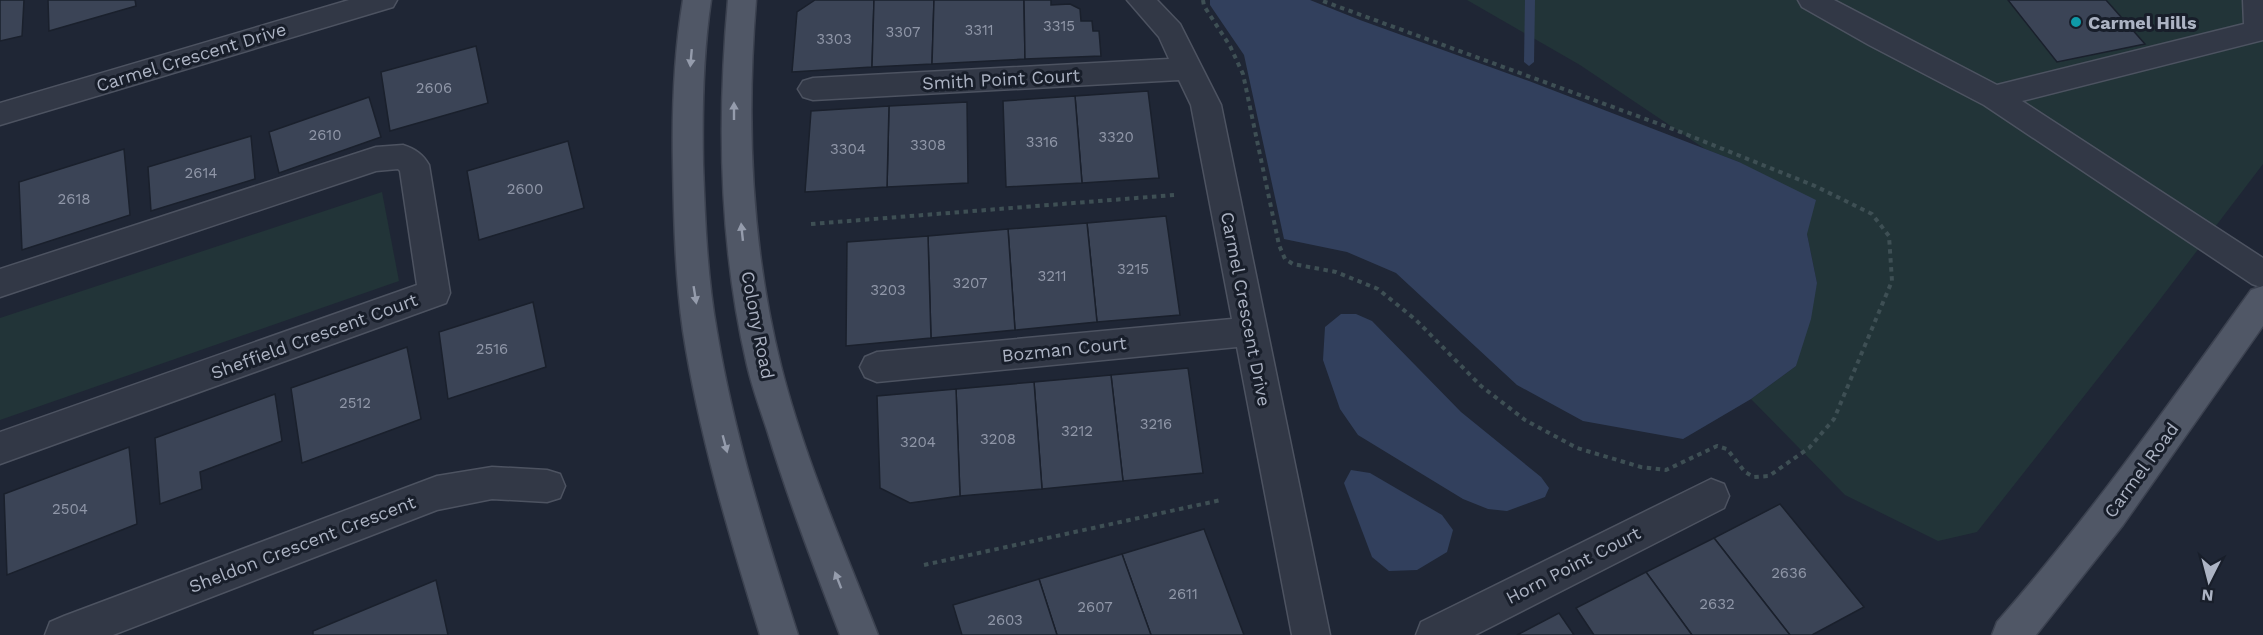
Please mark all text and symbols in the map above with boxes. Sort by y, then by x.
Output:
place label: Carmel Hills [2088,12,2197,33]
marker: Carmel Hills [2069,15,2083,29]
house number: 3315 [1043,17,1075,35]
street label: Carmel Crescent Drive [93,18,289,96]
house number: 3311 [964,21,994,39]
house number: 3307 [886,23,920,41]
house number: 3303 [816,30,852,48]
one-way arrow [686,49,696,68]
street label: Smith Point Court [922,64,1081,94]
house number: 2606 [416,79,452,97]
one-way arrow [729,102,739,121]
house number: 2610 [308,126,342,144]
house number: 3320 [1098,128,1134,146]
house number: 3316 [1026,133,1058,151]
house number: 3308 [910,136,946,154]
house number: 3304 [830,140,866,158]
house number: 2614 [185,164,217,182]
house number: 2600 [507,180,543,198]
house number: 2618 [58,190,90,208]
street label: Carmel Crescent Drive [1217,210,1275,408]
one-way arrow [737,222,747,241]
house number: 3215 [1117,260,1149,278]
house number: 3211 [1037,267,1067,285]
street label: Colony Road [737,269,779,381]
house number: 3207 [953,274,987,292]
house number: 3203 [870,281,906,299]
one-way arrow [691,285,700,304]
street label: Sheffield Crescent Court [208,289,421,383]
street label: Bozman Court [1001,332,1128,366]
house number: 2516 [476,340,508,358]
house number: 2512 [339,394,371,412]
house number: 3216 [1140,415,1172,433]
street label: Carmel Road [2099,418,2183,522]
house number: 3212 [1061,422,1093,440]
house number: 3208 [980,430,1016,448]
house number: 3204 [900,433,936,451]
one-way arrow [720,435,730,453]
street label: Sheldon Crescent Crescent [186,491,419,597]
house number: 2504 [52,500,88,518]
street label: Horn Point Court [1502,522,1644,608]
north arrow [2179,551,2239,611]
house number: 2636 [1771,564,1807,582]
one-way arrow [833,571,842,589]
house number: 2611 [1168,585,1198,603]
text: N [2201,585,2214,605]
house number: 2632 [1699,595,1735,613]
house number: 2607 [1077,598,1113,616]
house number: 2603 [987,611,1023,629]

